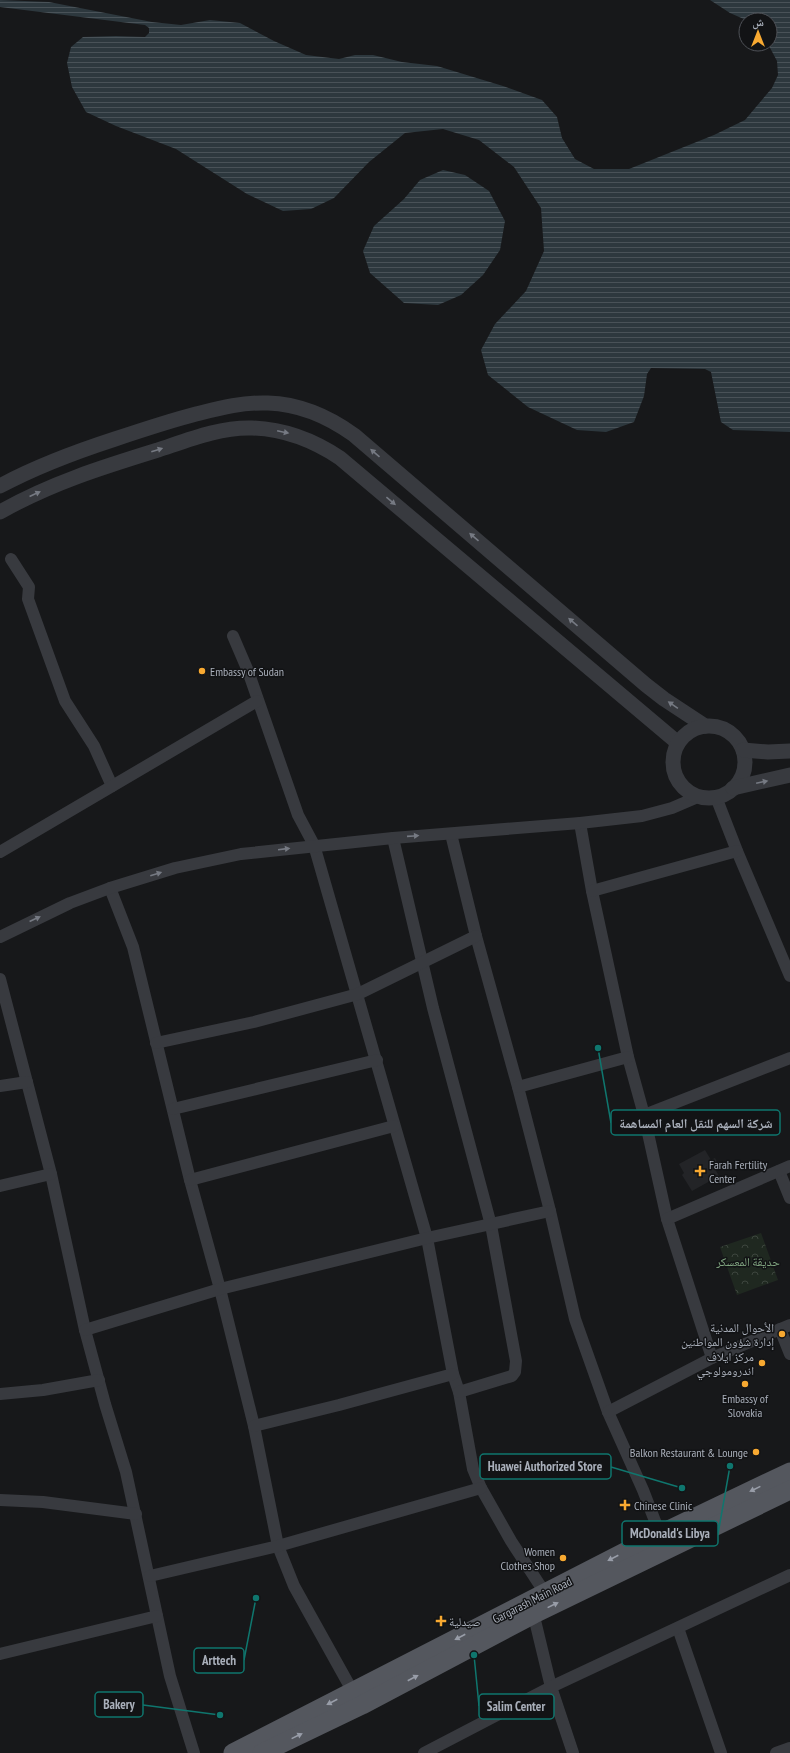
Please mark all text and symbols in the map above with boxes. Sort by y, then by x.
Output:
north arrow [738,12,778,52]
text: ش [752,15,764,30]
one-way arrow [277,429,289,435]
one-way arrow [151,447,163,453]
one-way arrow [370,448,381,457]
one-way arrow [29,491,40,497]
one-way arrow [387,496,396,505]
one-way arrow [469,533,479,542]
one-way arrow [568,617,578,626]
place label: Embassy of Sudan [210,664,284,679]
marker: Embassy of Sudan [197,666,207,676]
one-way arrow [667,701,678,709]
one-way arrow [755,778,768,784]
one-way arrow [407,833,419,840]
one-way arrow [278,846,290,852]
one-way arrow [151,871,163,877]
one-way arrow [29,916,40,922]
callout: شركة السهم للنقل العام المساهمة [611,1110,780,1135]
text: شركة السهم للنقل العام المساهمة [619,1115,773,1133]
place label: Farah Fertility Center [709,1157,768,1186]
marker: Farah Fertility Center [694,1165,706,1177]
park label: حديقة المعسكر [715,1254,780,1269]
place label: الأحوال المدنية إدارة شؤون المواطنين [681,1320,774,1349]
marker: الأحوال المدنية إدارة شؤون المواطنين [777,1329,787,1339]
place label: مركز ايلاف اندرومولوجي [697,1349,754,1381]
marker: مركز ايلاف اندرومولوجي [757,1358,767,1368]
marker: Embassy of Slovakia [740,1379,750,1389]
place label: Embassy of Slovakia [722,1391,769,1420]
place label: Balkon Restaurant & Lounge [630,1445,748,1460]
marker: Balkon Restaurant & Lounge [751,1447,761,1457]
callout: Huawei Authorized Store [480,1454,611,1479]
text: Huawei Authorized Store [488,1458,603,1475]
one-way arrow [749,1486,761,1492]
place label: Chinese Clinic [634,1498,693,1513]
marker: Chinese Clinic [619,1499,631,1511]
callout: McDonald's Libya [622,1521,718,1546]
text: McDonald's Libya [630,1525,710,1542]
place label: Women Clothes Shop [501,1544,555,1573]
marker: Women Clothes Shop [558,1553,568,1563]
one-way arrow [607,1555,619,1562]
street label: Gargarash Main Road [490,1574,574,1626]
one-way arrow [547,1602,559,1608]
place label: صيدلية [449,1614,481,1629]
marker: صيدلية [436,1616,446,1626]
one-way arrow [454,1634,466,1640]
callout: Arttech [194,1648,244,1673]
text: Arttech [201,1652,236,1669]
one-way arrow [407,1675,419,1681]
callout: Bakery [95,1692,143,1717]
callout: Salim Center [479,1694,554,1719]
text: Bakery [103,1696,136,1713]
text: Salim Center [487,1698,545,1715]
one-way arrow [326,1699,338,1706]
one-way arrow [291,1733,302,1739]

